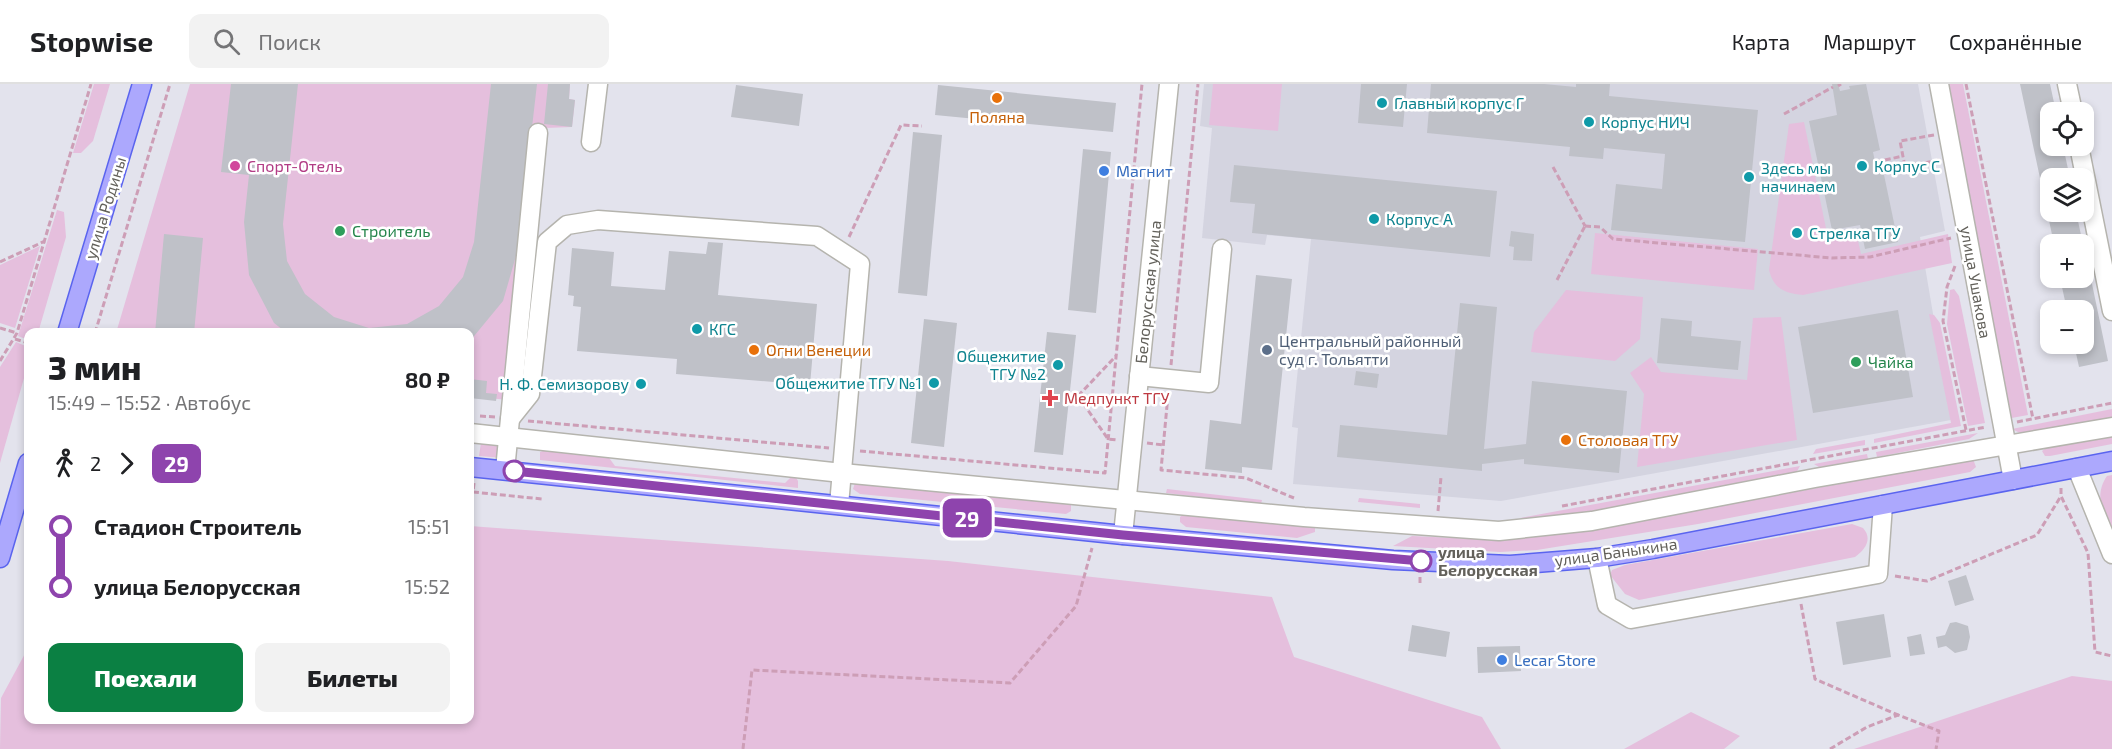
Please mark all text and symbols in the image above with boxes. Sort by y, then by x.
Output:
search box [189,14,609,68]
text: Stopwise [30,24,153,58]
icon: search [210,25,243,58]
text: Поиск [258,28,321,54]
text: Карта [1732,29,1790,54]
text: Маршрут [1823,29,1916,54]
text: Сохранённые [1949,29,2082,54]
marker: Поляна [990,91,1004,105]
place label: Главный корпус Г [1394,93,1524,113]
marker: Главный корпус Г [1375,96,1389,110]
map controls [2040,102,2094,354]
button: locate [2040,102,2094,156]
place label: Поляна [969,107,1025,126]
place label: Корпус НИЧ [1601,112,1690,132]
marker: Корпус НИЧ [1582,115,1596,129]
street label: улица Родины [80,154,130,262]
place label: Спорт-Отель [247,156,342,175]
place label: Корпус С [1874,156,1940,176]
place label: Здесь мы начинаем [1761,158,1836,195]
marker: Спорт-Отель [228,159,242,173]
marker: Корпус С [1855,159,1869,173]
place label: Магнит [1116,161,1173,180]
marker: Магнит [1097,164,1111,178]
button: layers [2040,168,2094,222]
marker: Здесь мы начинаем [1742,170,1756,184]
place label: Корпус А [1386,209,1453,229]
marker: Корпус А [1367,212,1381,226]
street label: Белорусская улица [1131,219,1165,365]
place label: Строитель [352,221,430,240]
place label: Стрелка ТГУ [1809,223,1901,242]
marker: Строитель [333,224,347,238]
street label: улица Ушакова [1956,224,1996,340]
marker: Стрелка ТГУ [1790,226,1804,240]
button: + [2040,234,2094,288]
button: − [2040,300,2094,354]
place label: КГС [709,319,736,338]
marker: КГС [690,322,704,336]
place label: Центральный районный суд г. Тольятти [1279,331,1461,369]
place label: Огни Венеции [766,340,871,359]
marker: Огни Венеции [747,343,761,357]
marker: Центральный районный суд г. Тольятти [1260,343,1274,357]
place label: Общежитие ТГУ №2 [956,346,1046,383]
text: 3 мин [48,347,141,387]
place label: Чайка [1868,352,1914,371]
marker: Чайка [1849,355,1863,369]
marker: Общежитие ТГУ №2 [1051,358,1065,372]
text: 80 ₽ [405,366,450,392]
place label: Общежитие ТГУ №1 [775,373,922,392]
place label: Н. Ф. Семизорову [499,374,629,394]
marker: Общежитие ТГУ №1 [927,376,941,390]
marker: Н. Ф. Семизорову [634,377,648,391]
place label: Медпункт ТГУ [1064,388,1170,408]
marker: Медпункт ТГУ [1041,389,1059,407]
text: 15:49 – 15:52 · Автобус [48,390,251,414]
place label: Столовая ТГУ [1578,430,1679,449]
marker: Столовая ТГУ [1559,433,1573,447]
icon: walk [48,447,81,480]
icon: forward [110,447,143,480]
text: 2 [90,451,101,475]
text: 29 [164,451,189,476]
unlabelled marker [503,460,525,482]
line badge: 29 [940,498,994,538]
text: 29 [955,506,979,531]
text: Стадион Строитель [94,513,302,539]
text: 15:51 [408,514,450,538]
street label: улица Баныкина [1553,533,1679,571]
place label: улица Белорусская [1438,542,1538,579]
marker: улица Белорусская [1410,550,1432,572]
text: улица Белорусская [94,573,301,599]
text: 15:52 [405,574,450,598]
button: Поехали [48,643,243,712]
button: Билеты [255,643,450,712]
place label: Lecar Store [1514,650,1596,669]
marker: Lecar Store [1495,653,1509,667]

